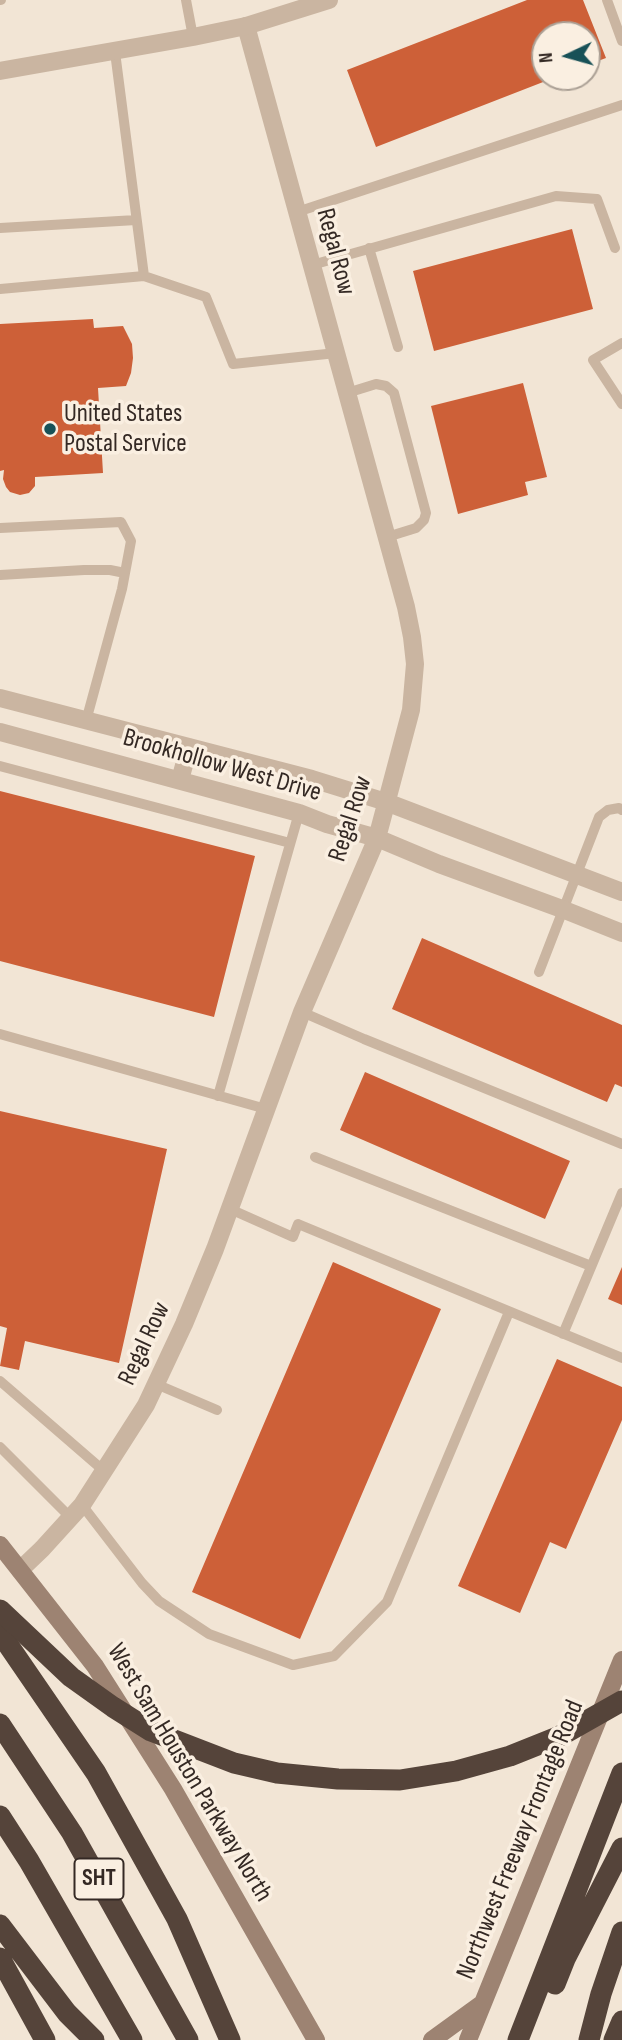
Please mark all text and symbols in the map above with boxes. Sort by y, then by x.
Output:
north arrow [531,21,601,91]
text: N [535,52,558,64]
street label: Regal Row [309,205,361,299]
place label: United States Postal Service [64,398,187,460]
marker: United States Postal Service [42,421,58,437]
street label: Brookhollow West Drive [119,723,325,809]
street label: Regal Row [323,772,379,866]
street label: Regal Row [112,1297,178,1391]
street label: West Sam Houston Parkway North [100,1638,278,1908]
street label: Northwest Freeway Frontage Road [451,1696,591,1984]
road number: SHT [74,1858,124,1900]

